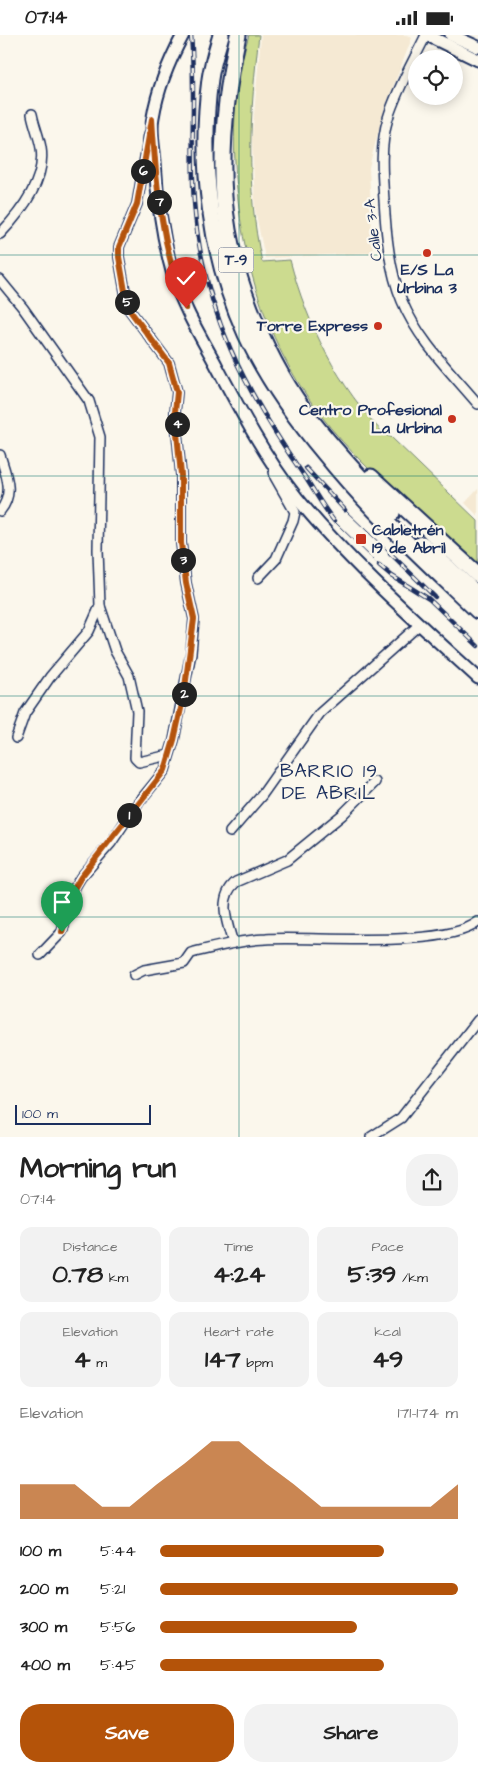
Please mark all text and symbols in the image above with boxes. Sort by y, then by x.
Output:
text: 07:14 [25,4,67,31]
map controls [408,50,463,105]
button: locate [408,50,463,105]
pin: 6 [130,159,156,183]
text: 6 [139,161,148,181]
pin: 7 [146,189,172,215]
text: 7 [155,192,164,212]
street label: Calle 3-A [358,197,388,263]
road number: T-9 [218,247,254,273]
marker: E/S La Urbina 3 [421,247,433,259]
pin [165,257,207,308]
place label: E/S La Urbina 3 [397,259,458,299]
icon: check [172,264,200,292]
pin: 5 [114,289,140,315]
text: 5 [123,292,132,312]
place label: Torre Express [256,315,368,337]
marker: Torre Express [372,320,384,332]
place label: Centro Profesional La Urbina [299,399,443,439]
pin: 4 [164,411,190,437]
marker: Centro Profesional La Urbina [446,413,458,425]
text: 4 [173,414,182,434]
place label: Cabletrén 19 de Abril [372,519,446,559]
marker: Cabletrén 19 de Abril [354,532,368,546]
pin: 3 [170,547,196,573]
text: 3 [180,550,187,570]
pin: 2 [172,681,196,707]
text: 2 [180,684,189,704]
district label: BARRIO 19 DE ABRIL [280,758,378,807]
pin: 1 [116,803,142,827]
text: 1 [129,805,130,825]
pin [41,881,83,932]
icon: arrive [48,888,76,916]
scale bar [15,1102,151,1125]
text: 100 m [22,1104,58,1124]
text: Morning run [20,1149,176,1188]
button: share [406,1154,458,1206]
text: 07:14 [20,1188,56,1210]
text: Distance [63,1237,118,1257]
text: Time [224,1237,254,1257]
text: Pace [371,1237,404,1257]
text: 0.78 [52,1257,103,1292]
text: 4:24 [213,1257,265,1292]
text: 5:39 [348,1257,396,1292]
text: km [103,1268,128,1288]
text: /km [396,1268,428,1288]
text: Elevation [63,1322,118,1342]
text: Heart rate [204,1322,274,1342]
text: kcal [374,1322,401,1342]
text: 4 [74,1342,91,1377]
text: 147 [205,1342,241,1377]
text: 49 [372,1342,403,1377]
text: m [91,1353,107,1373]
text: bpm [241,1353,273,1373]
text: Elevation [20,1402,83,1424]
text: 171–174 m [397,1402,458,1424]
text: 100 m [20,1540,61,1562]
text: 5:44 [100,1540,136,1562]
text: 200 m [20,1578,68,1600]
text: 5:21 [100,1578,125,1600]
text: 300 m [20,1616,67,1638]
text: 5:56 [100,1616,135,1638]
text: 400 m [20,1654,70,1676]
text: 5:45 [100,1654,136,1676]
button: Save [20,1704,234,1762]
button: Share [244,1704,458,1762]

